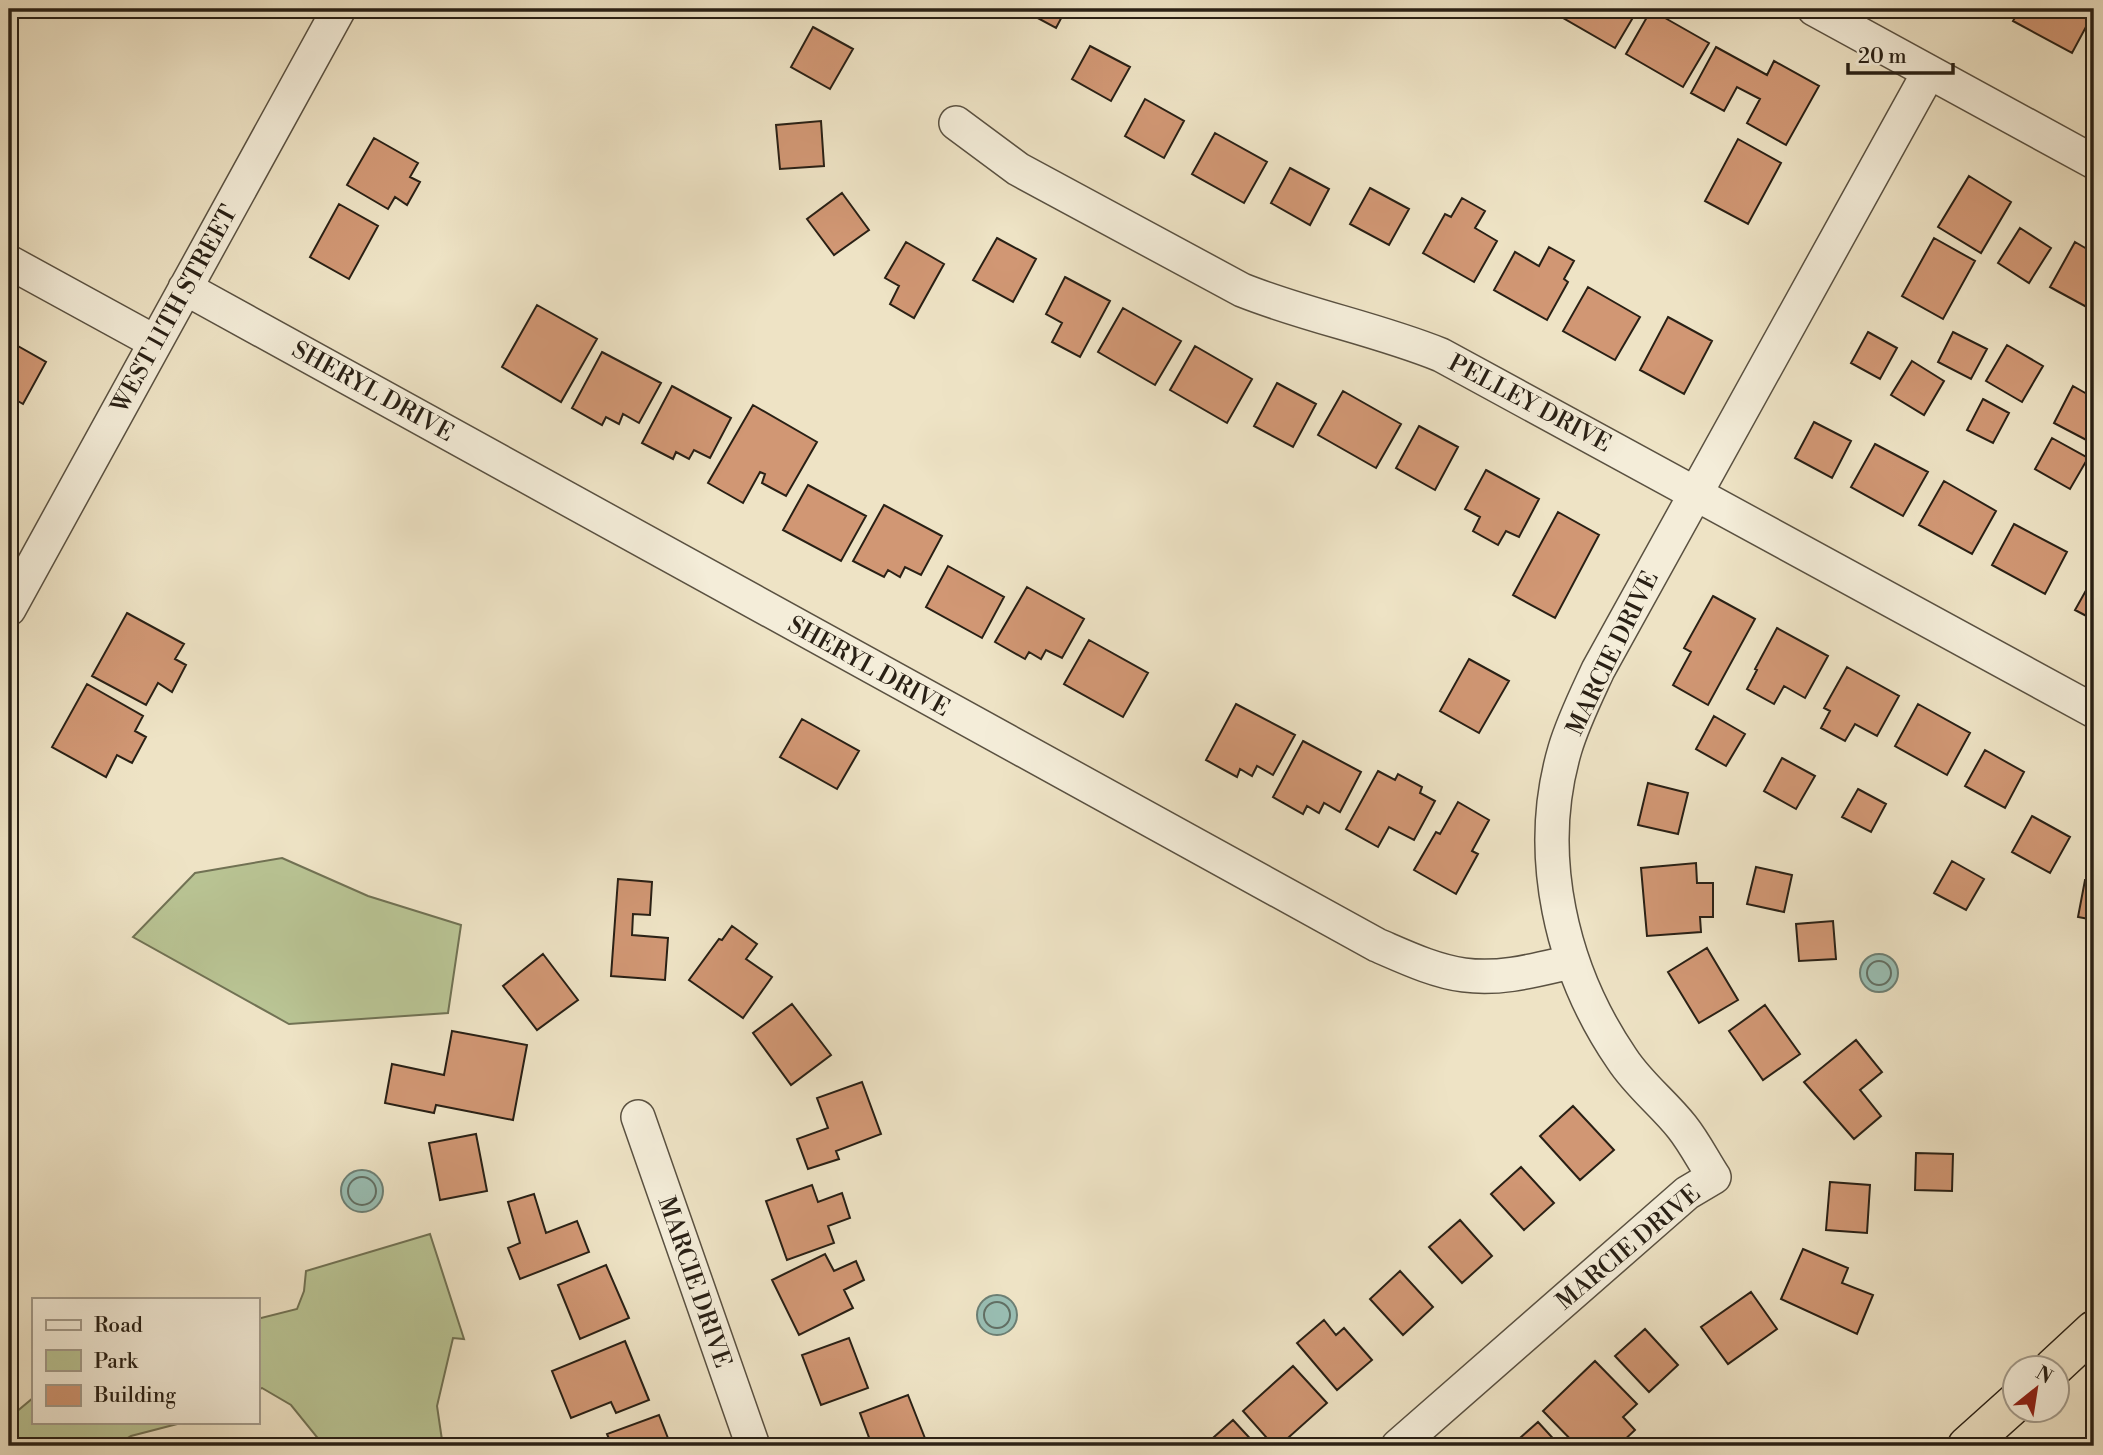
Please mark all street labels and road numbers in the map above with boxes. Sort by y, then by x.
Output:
street label: WEST 11TH STREET [105,200,245,420]
street label: SHERYL DRIVE [286,335,459,449]
street label: PELLEY DRIVE [1443,348,1616,459]
street label: MARCIE DRIVE [1560,566,1666,741]
street label: SHERYL DRIVE [782,610,955,724]
street label: MARCIE DRIVE [1550,1179,1707,1317]
street label: MARCIE DRIVE [651,1193,737,1372]

